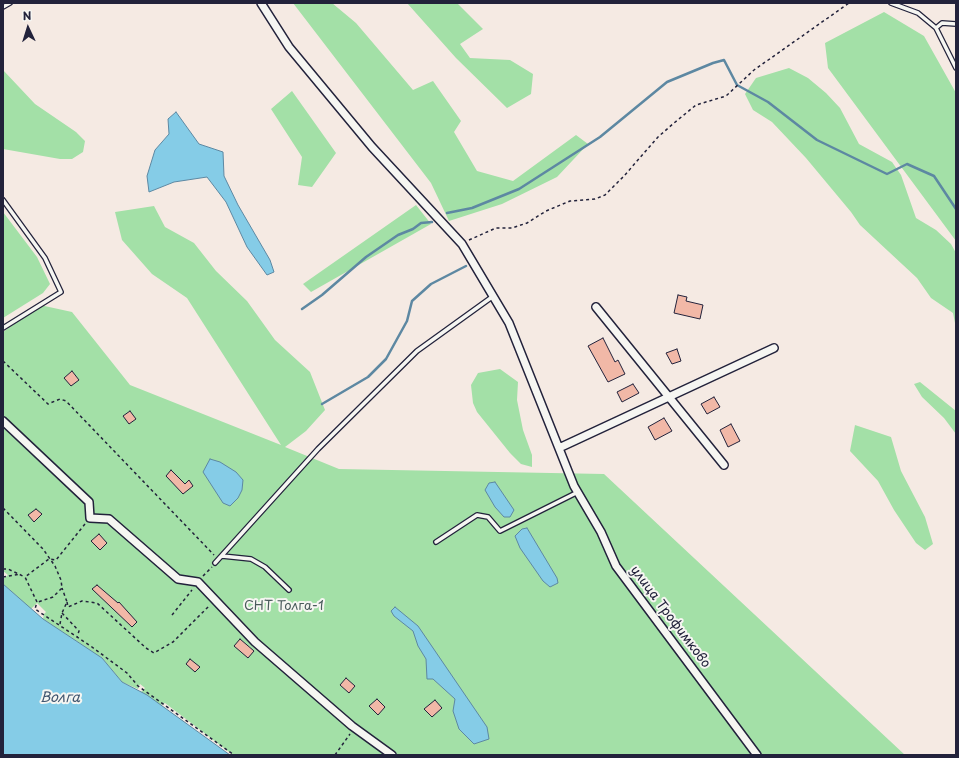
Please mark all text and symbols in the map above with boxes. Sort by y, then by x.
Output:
text: N [22,7,32,24]
north arrow [8,8,48,48]
street label: улица Трофимково [627,563,713,671]
park label: СНТ Толга-1 [244,598,324,614]
water label: Волга [40,690,80,706]

